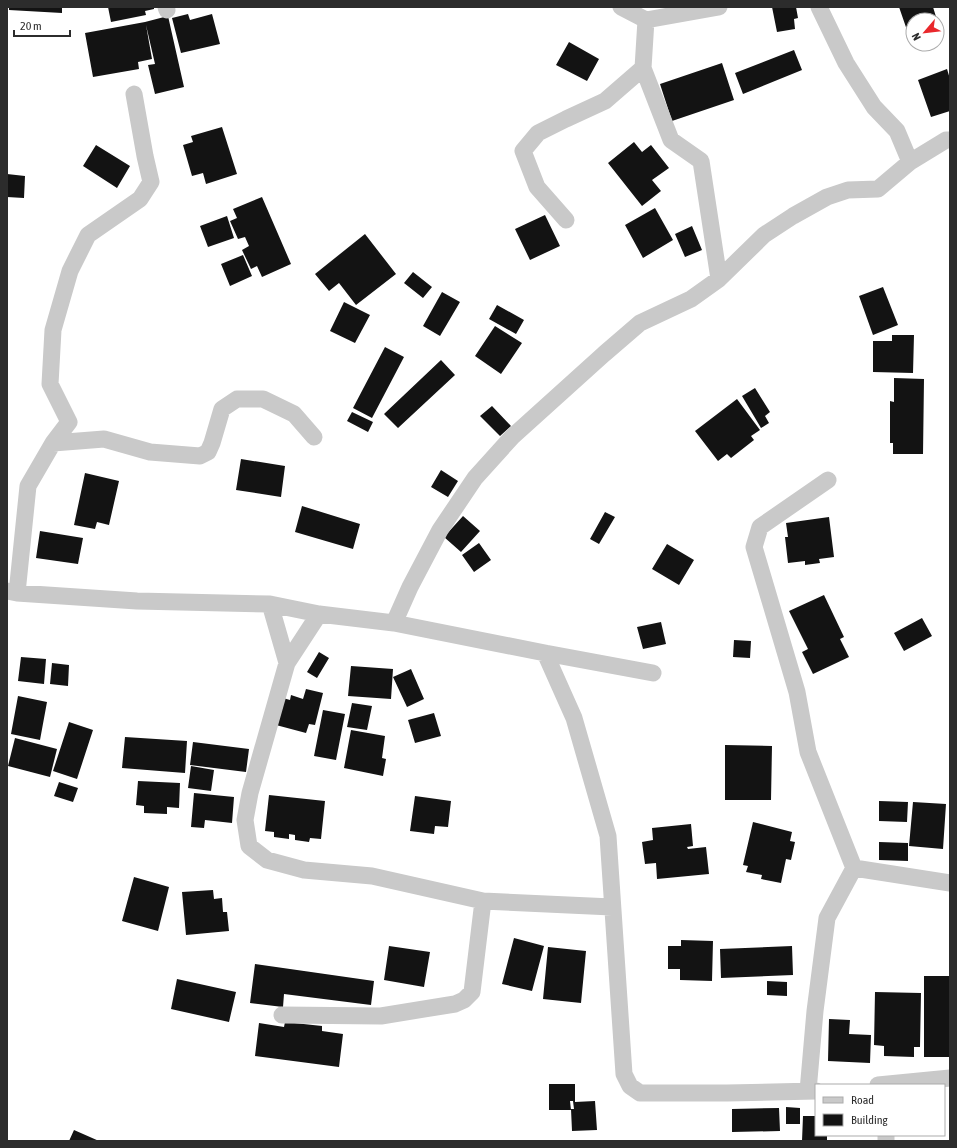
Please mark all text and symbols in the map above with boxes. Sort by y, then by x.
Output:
scale bar [14,12,70,38]
north arrow [905,12,945,52]
text: 20 m [20,19,42,33]
text: N [909,31,923,42]
legend [815,1084,945,1136]
text: Road [851,1093,874,1107]
text: Building [851,1113,889,1127]

